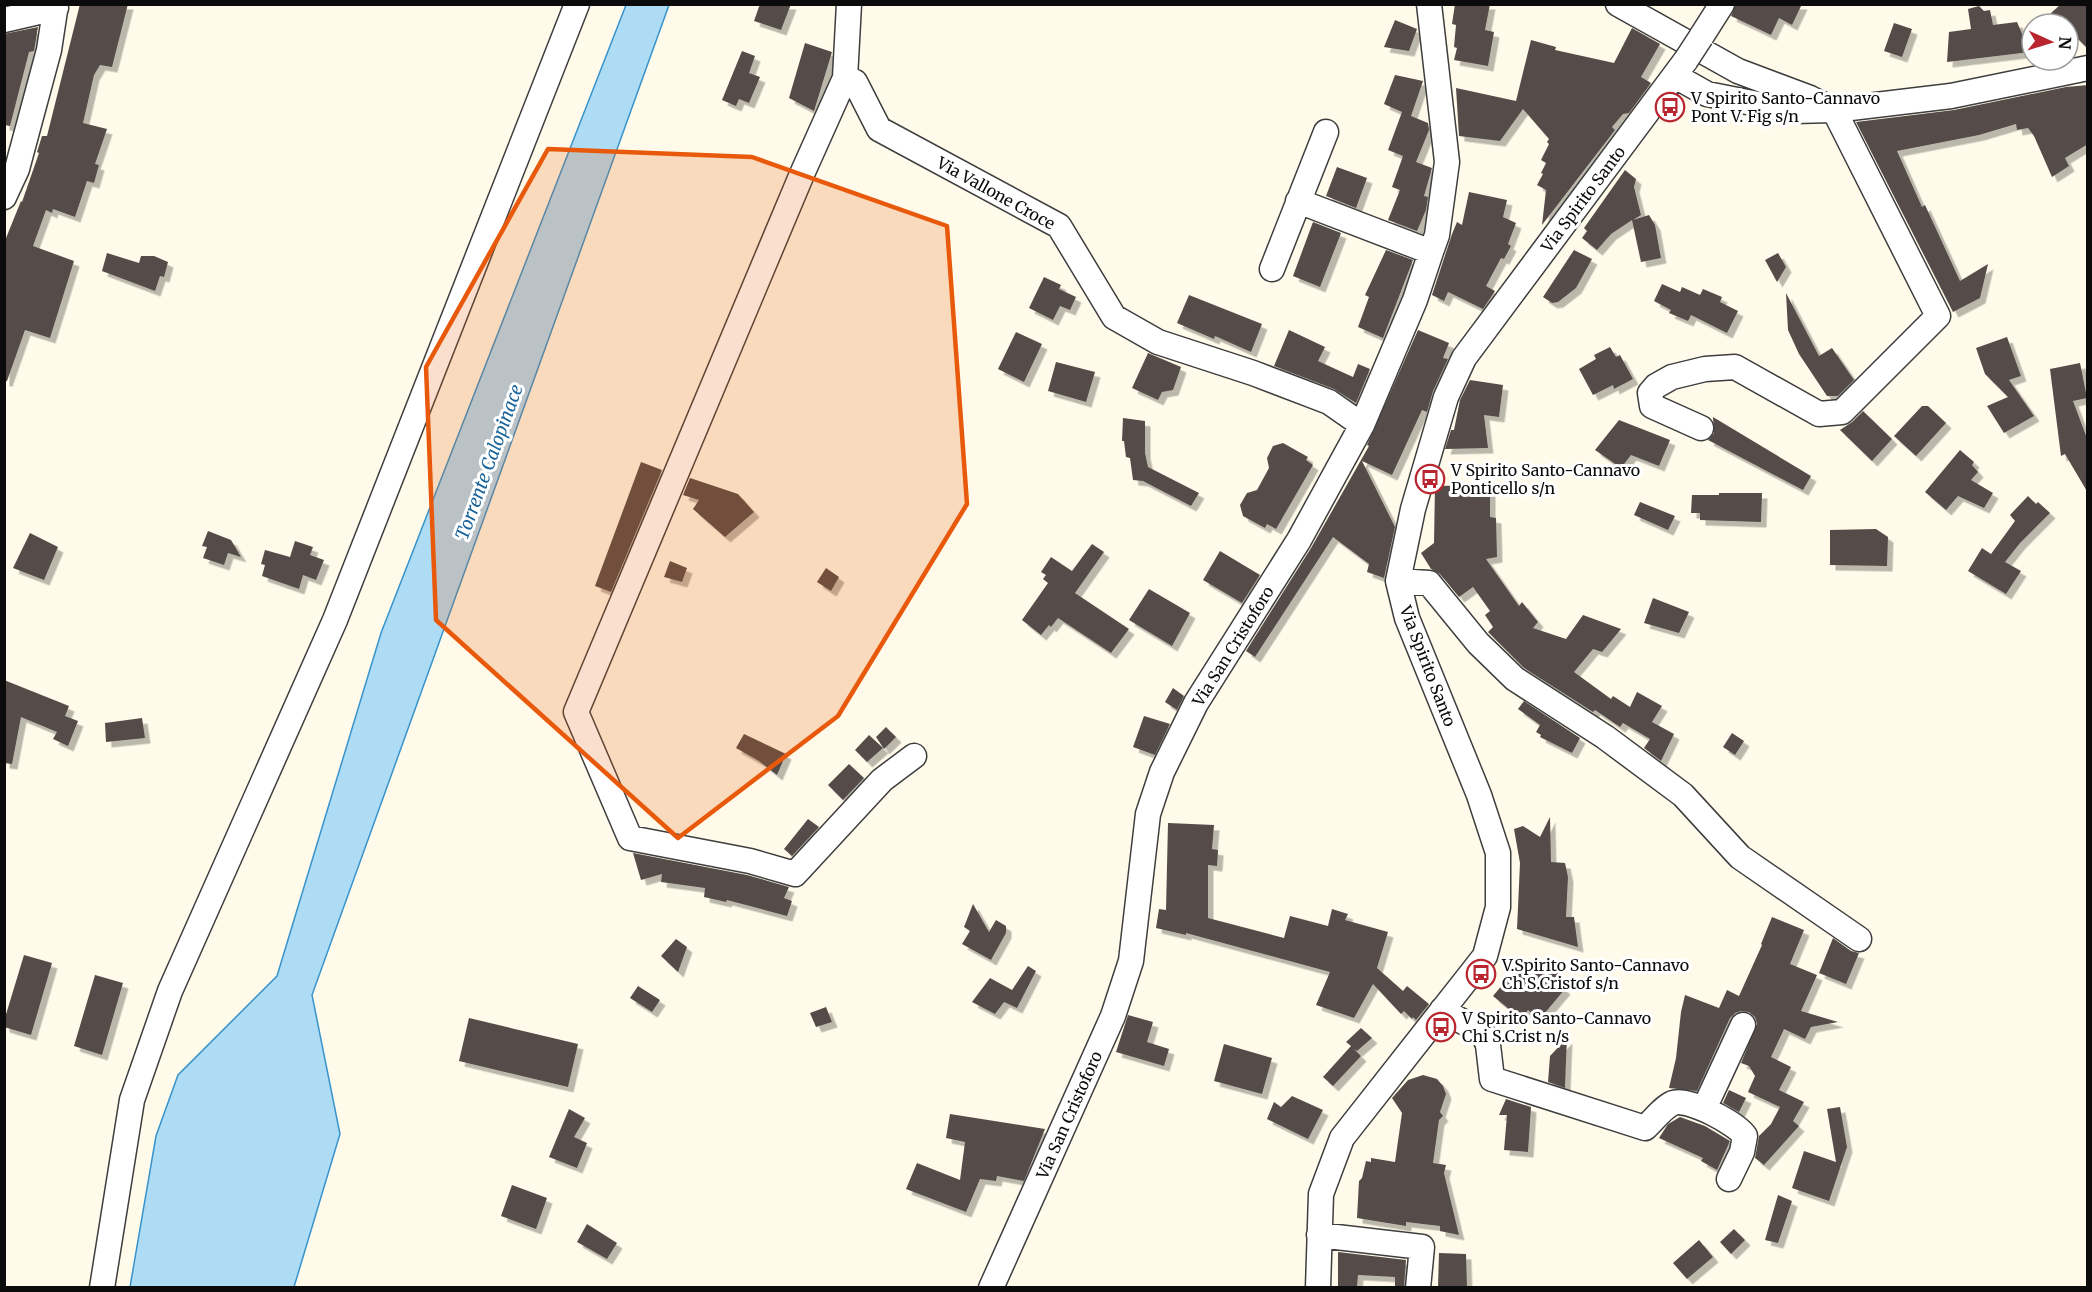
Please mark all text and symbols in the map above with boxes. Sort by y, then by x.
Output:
north arrow [2020,12,2080,72]
text: N [2055,36,2075,50]
place label: V Spirito Santo-Cannavo Pont V. Fig s/n [1690,88,1880,126]
bus stop icon: V Spirito Santo-Cannavo Pont V. Fig s/n [1654,91,1686,123]
street label: Via Spirito Santo [1536,142,1629,257]
street label: Via Vallone Croce [933,152,1058,234]
water label: Torrente Calopinace [450,381,528,543]
place label: V Spirito Santo-Cannavo Ponticello s/n [1450,460,1640,498]
bus stop icon: V Spirito Santo-Cannavo Ponticello s/n [1414,463,1446,495]
street label: Via San Cristoforo [1188,582,1278,711]
street label: Via Spirito Santo [1395,602,1460,729]
place label: V.Spirito Santo-Cannavo Ch S.Cristof s/n [1501,955,1689,993]
bus stop icon: V.Spirito Santo-Cannavo Ch S.Cristof s/n [1465,958,1497,990]
place label: V Spirito Santo-Cannavo Chi S.Crist n/s [1461,1008,1651,1046]
bus stop icon: V Spirito Santo-Cannavo Chi S.Crist n/s [1425,1011,1457,1043]
street label: Via San Cristoforo [1031,1048,1106,1183]

